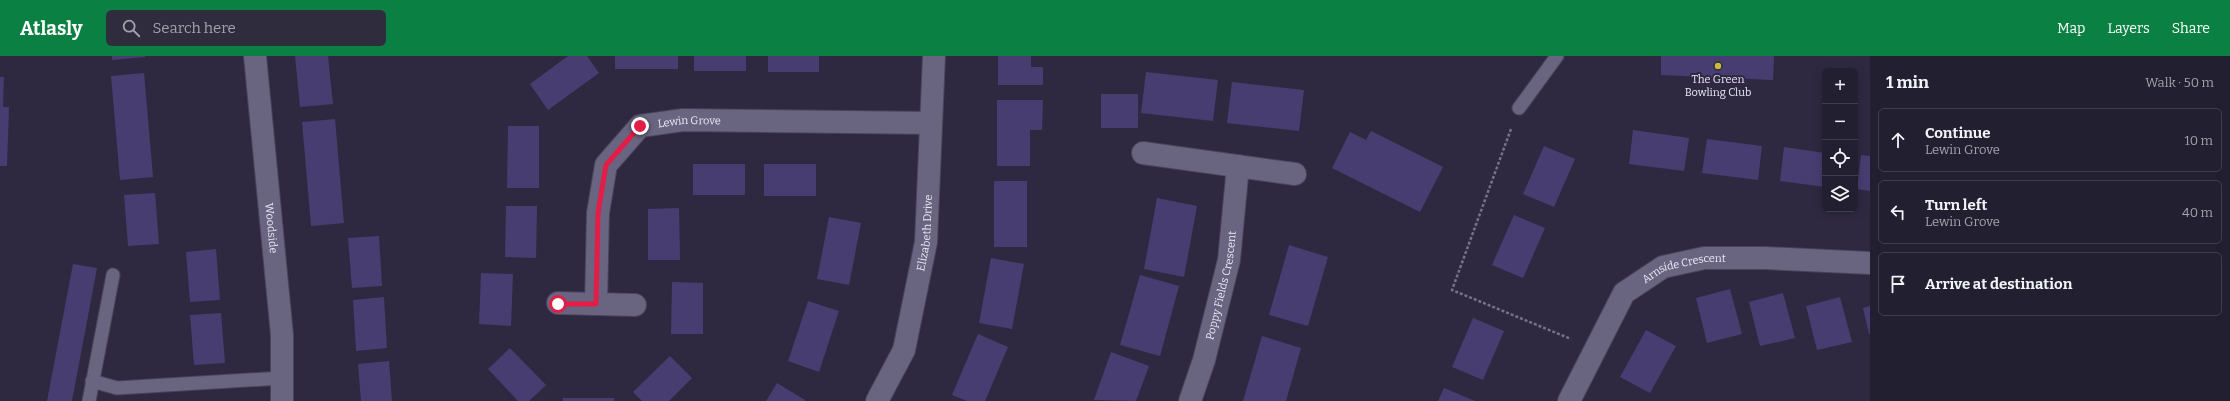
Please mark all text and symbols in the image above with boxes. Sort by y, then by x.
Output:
search box [106,10,386,46]
text: Atlasly [20,17,82,40]
icon: search [120,17,142,39]
text: Search here [152,19,236,37]
text: Map [2057,20,2085,37]
text: Layers [2107,20,2150,37]
text: Share [2172,20,2210,37]
marker: The Green Bowling Club [1713,61,1723,71]
map controls [1822,68,1858,212]
button: + [1822,68,1858,104]
text: 1 min [1886,72,1929,93]
place label: The Green Bowling Club [1685,73,1751,99]
text: Walk · 50 m [2145,75,2214,90]
button: − [1822,104,1858,140]
street label: Lewin Grove [657,114,721,130]
route end [631,117,649,135]
text: Continue [1925,124,1991,142]
icon: ahead [1887,129,1909,151]
text: 10 m [2184,133,2213,148]
button: locate [1822,140,1858,176]
text: Lewin Grove [1925,142,2000,157]
button: layers [1822,176,1858,212]
street label: Elizabeth Drive [914,194,935,272]
text: Turn left [1925,196,1987,214]
icon: left [1887,201,1909,223]
street label: Woodside [262,202,280,254]
text: 40 m [2182,205,2213,220]
text: Lewin Grove [1925,214,2000,229]
street label: Poppy Fields Crescent [1203,230,1239,341]
street label: Arnside Crescent [1640,252,1726,286]
icon: arrive [1887,273,1909,295]
text: Arrive at destination [1925,275,2072,293]
route start [549,295,567,313]

